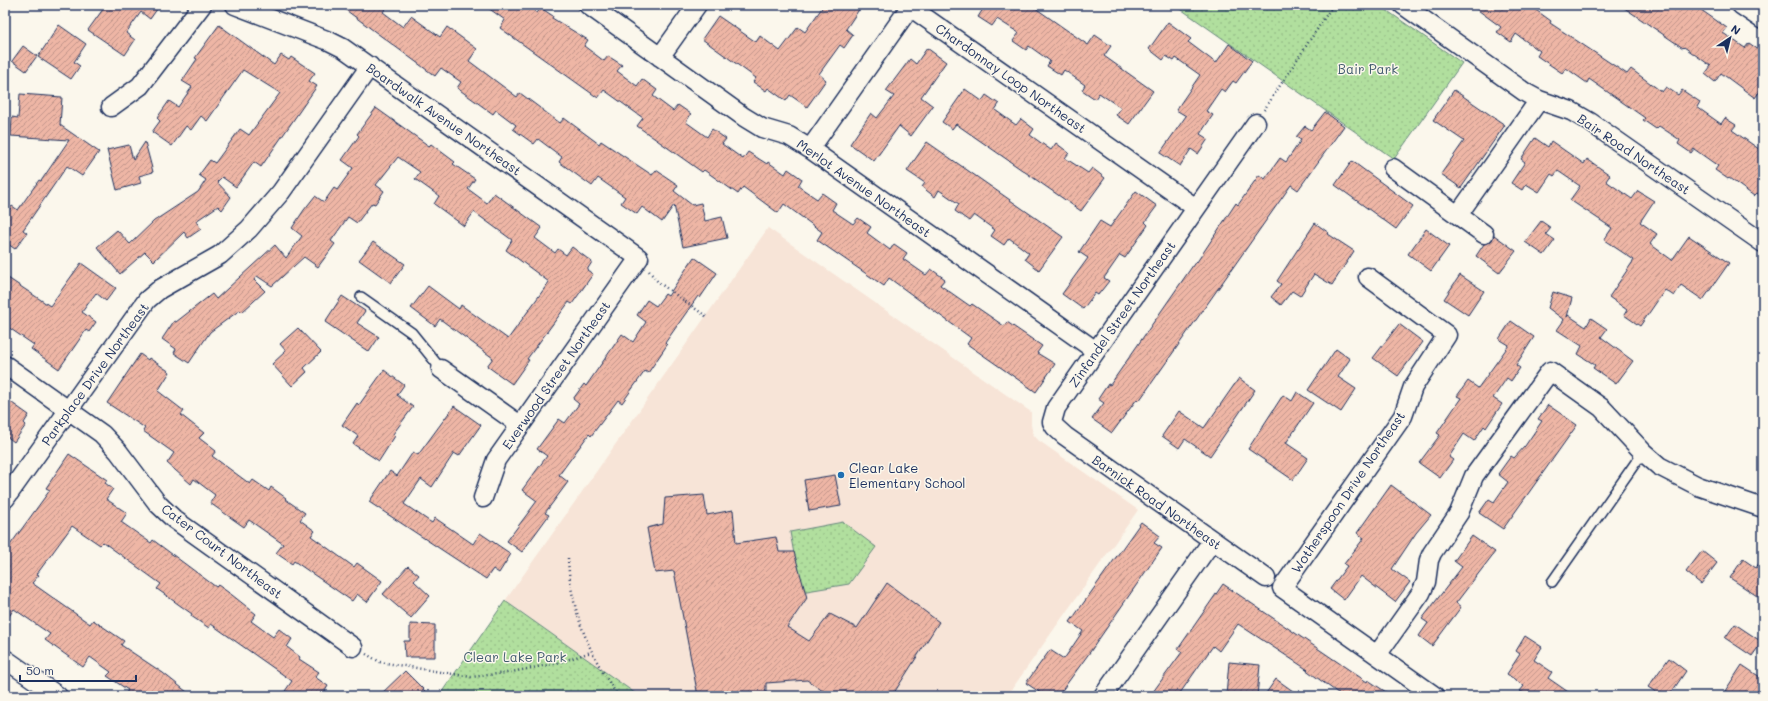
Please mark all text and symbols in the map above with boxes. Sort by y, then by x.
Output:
north arrow [1710,18,1750,58]
street label: Chardonnay Loop Northeast [933,19,1090,136]
text: N [1728,21,1744,38]
street label: Boardwalk Avenue Northeast [363,58,525,179]
park label: Bair Park [1338,60,1398,77]
street label: Bair Road Northeast [1575,110,1694,198]
street label: Merlot Avenue Northeast [794,135,935,241]
street label: Zinfandel Street Northeast [1065,237,1179,390]
street label: Everwood Street Northeast [498,297,614,452]
street label: Parkplace Drive Northeast [37,299,152,448]
street label: Wotherspoon Drive Northeast [1287,407,1408,576]
street label: Barnick Road Northeast [1089,450,1226,553]
place label: Clear Lake Elementary School [849,459,966,491]
marker: Clear Lake Elementary School [836,470,846,480]
street label: Cater Court Northeast [158,499,286,602]
park label: Clear Lake Park [464,648,567,665]
scale bar [20,657,136,683]
text: 50 m [26,662,54,678]

